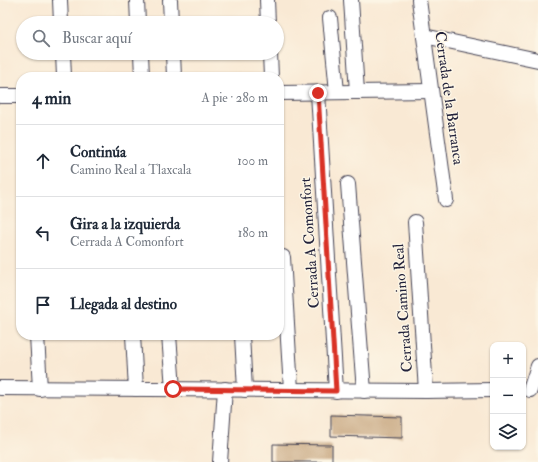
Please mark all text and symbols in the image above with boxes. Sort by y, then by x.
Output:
search box [16,16,284,60]
icon: search [30,27,52,49]
text: Buscar aquí [62,29,131,48]
street label: Cerrada de la Barranca [430,30,468,167]
route end [309,84,327,102]
text: 4 min [32,88,71,109]
text: A pie · 280 m [201,90,268,106]
text: Continúa [70,143,126,162]
icon: ahead [32,150,54,172]
text: 100 m [237,153,268,169]
text: Camino Real a Tlaxcala [70,162,191,178]
street label: Cerrada A Comonfort [296,177,324,309]
text: Gira a la izquierda [70,215,180,234]
icon: left [32,222,54,244]
text: 180 m [238,225,268,241]
text: Cerrada A Comonfort [70,234,184,250]
street label: Cerrada Camino Real [389,243,417,373]
icon: arrive [32,294,54,316]
text: Llegada al destino [70,295,177,314]
map controls [490,342,526,450]
button: + [490,342,526,378]
button: − [490,378,526,414]
route start [164,380,182,398]
button: layers [490,414,526,450]

